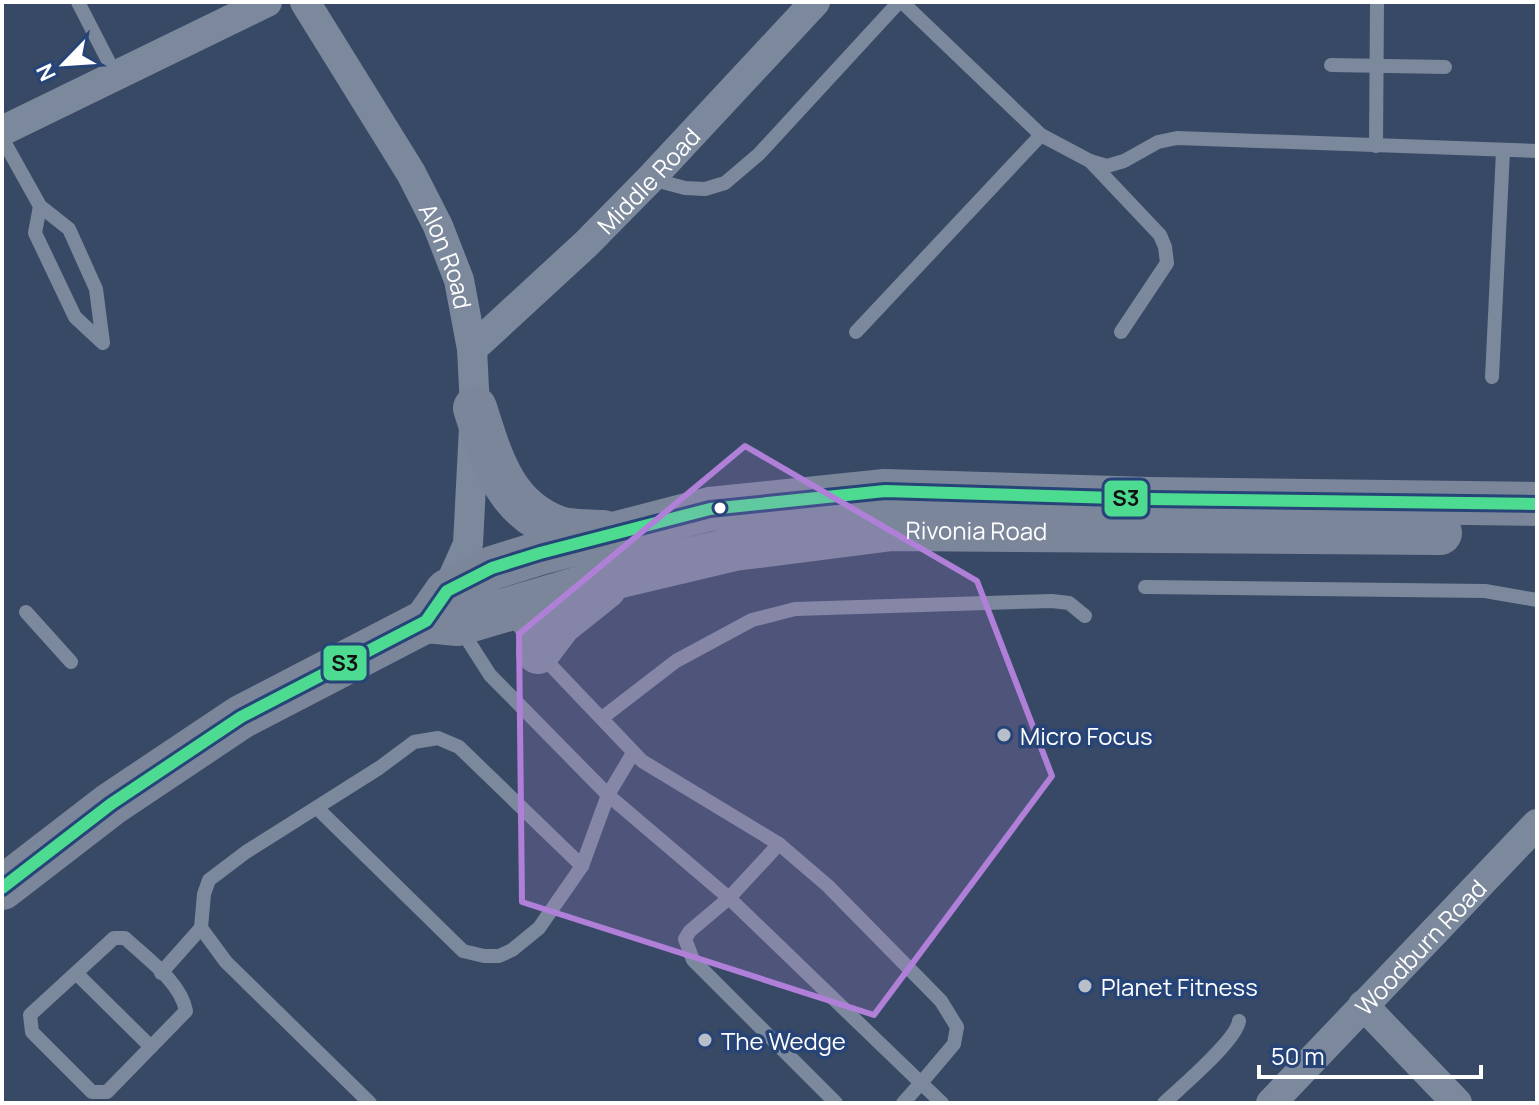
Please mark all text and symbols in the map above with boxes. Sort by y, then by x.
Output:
north arrow [24,24,104,104]
text: N [29,59,63,86]
street label: Middle Road [589,120,707,240]
street label: Alon Road [412,197,481,311]
line badge: S3 [1103,479,1149,518]
text: S3 [1112,483,1140,513]
unlabelled marker [712,500,728,516]
street label: Rivonia Road [906,513,1047,547]
line badge: S3 [322,644,368,682]
text: S3 [331,648,359,678]
place label: Micro Focus [1020,719,1153,752]
marker: Micro Focus [995,726,1013,744]
street label: Woodburn Road [1347,871,1493,1022]
place label: Planet Fitness [1101,970,1258,1003]
marker: Planet Fitness [1076,977,1094,995]
place label: The Wedge [721,1024,846,1057]
scale bar [1259,1029,1481,1079]
marker: The Wedge [696,1031,714,1049]
text: 50 m [1271,1039,1325,1072]

